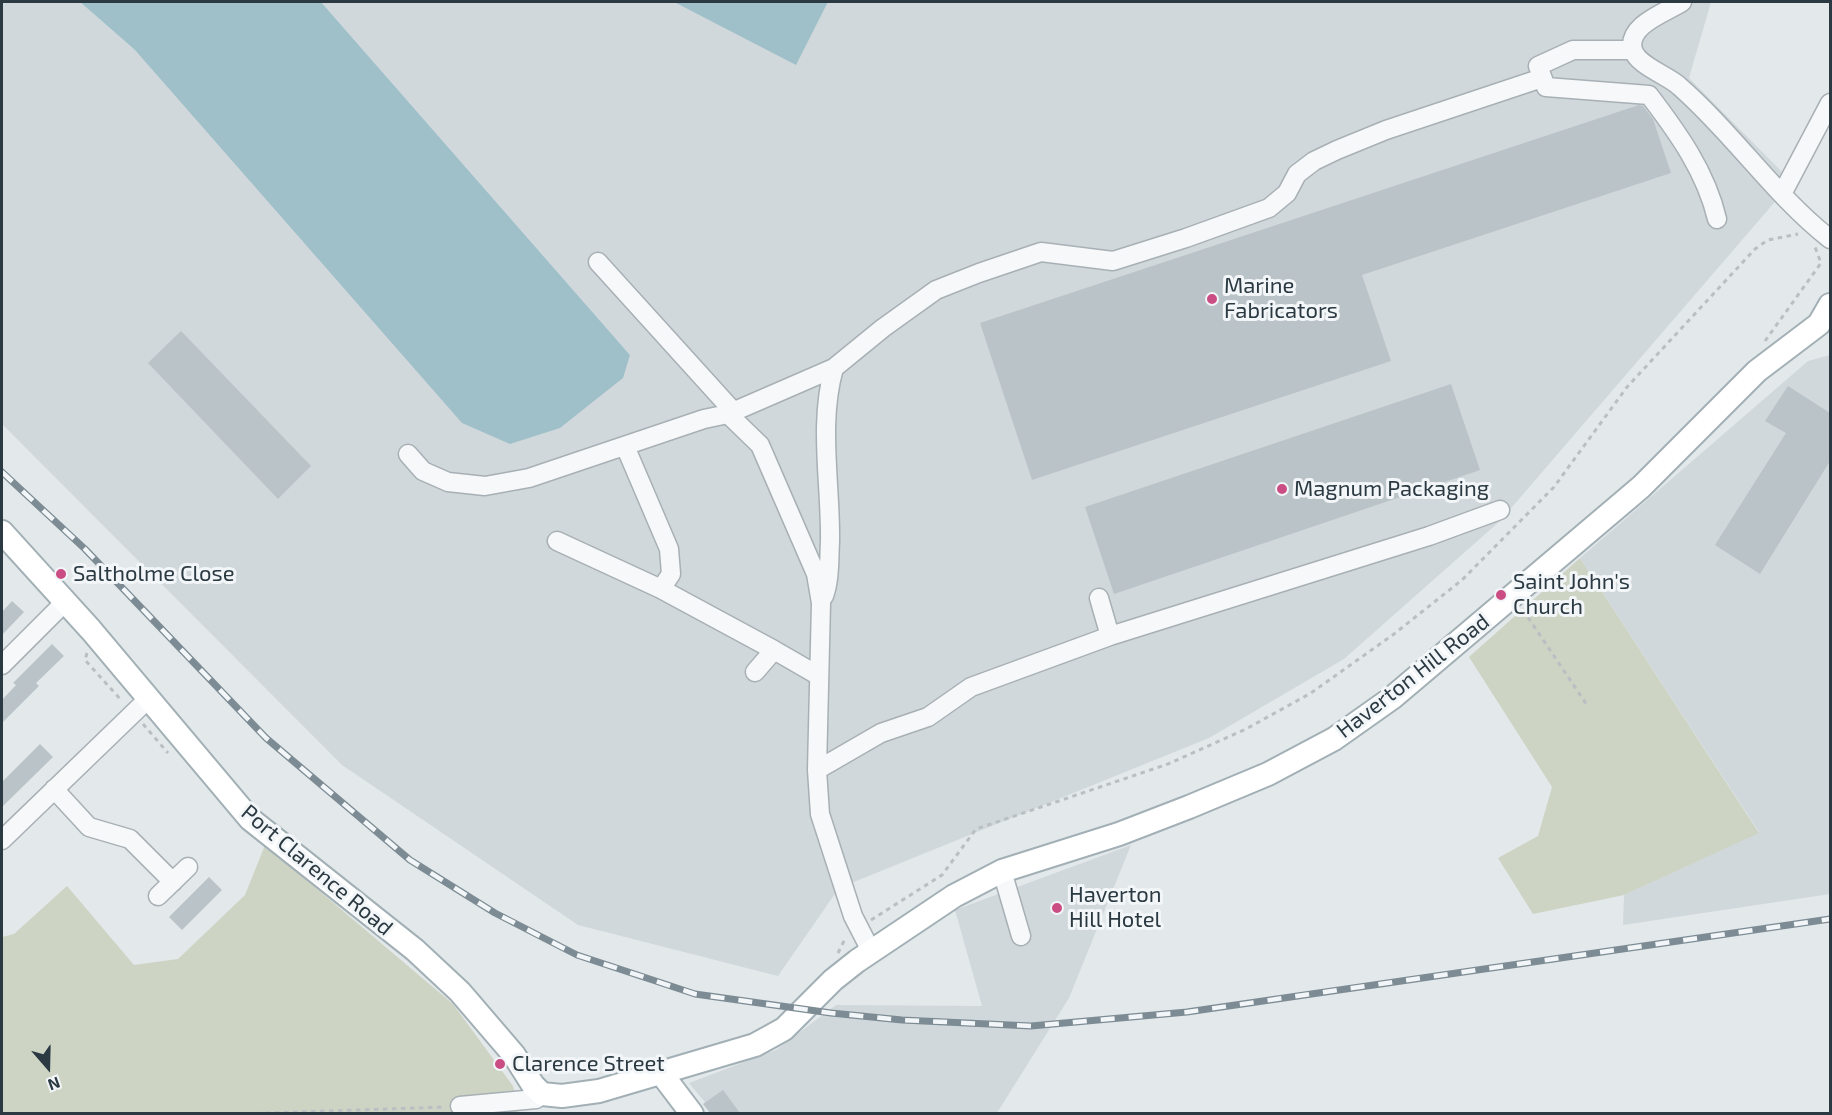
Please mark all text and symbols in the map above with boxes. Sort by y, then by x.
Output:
place label: Marine Fabricators [1224,273,1338,324]
marker: Marine Fabricators [1205,292,1219,306]
place label: Magnum Packaging [1294,476,1489,502]
marker: Magnum Packaging [1275,482,1289,496]
place label: Saltholme Close [73,561,235,587]
marker: Saltholme Close [54,567,68,581]
place label: Saint John's Church [1513,569,1630,620]
marker: Saint John's Church [1494,588,1508,602]
street label: Haverton Hill Road [1331,608,1495,744]
street label: Port Clarence Road [236,799,398,941]
place label: Haverton Hill Hotel [1069,882,1162,933]
marker: Haverton Hill Hotel [1050,901,1064,915]
north arrow [18,1037,78,1097]
place label: Clarence Street [512,1051,665,1077]
marker: Clarence Street [493,1057,507,1071]
text: N [46,1073,63,1095]

